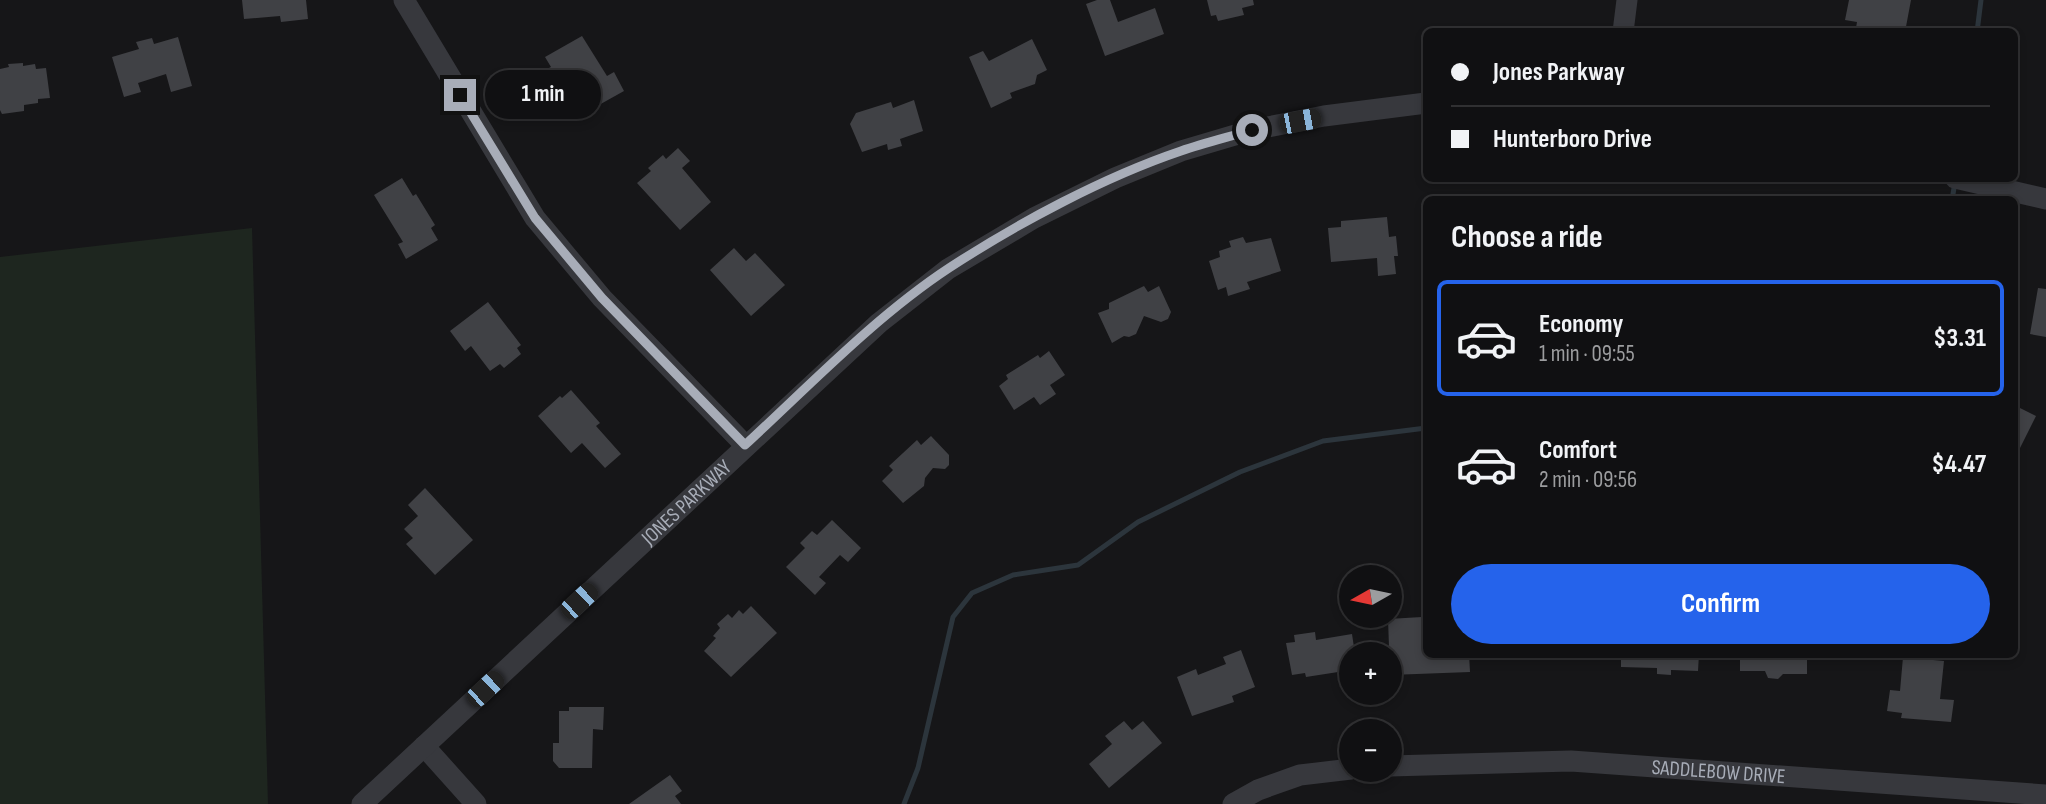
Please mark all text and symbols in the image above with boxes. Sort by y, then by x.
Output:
text: Jones Parkway [1493,57,1625,88]
callout: 1 min [484,70,600,119]
route end [444,79,476,111]
text: 1 min [522,80,564,108]
car [1278,107,1323,135]
route start [1236,114,1268,146]
text: Hunterboro Drive [1493,124,1652,155]
text: Choose a ride [1451,218,1603,257]
icon: car [1455,307,1518,370]
text: Economy [1539,309,1623,340]
text: $3.31 [1933,323,1986,354]
text: 1 min · 09:55 [1539,340,1635,368]
icon: car [1455,433,1518,496]
text: Comfort [1539,435,1617,466]
text: $4.47 [1931,449,1986,480]
street label: JONES PARKWAY [636,454,737,551]
text: 2 min · 09:56 [1539,466,1637,494]
button: Confirm [1451,564,1990,644]
north arrow [1339,565,1402,628]
map controls [1339,565,1402,782]
car [557,579,602,623]
button: + [1339,642,1402,705]
car [463,667,508,711]
button: − [1339,719,1402,782]
street label: SADDLEBOW DRIVE [1651,754,1786,789]

